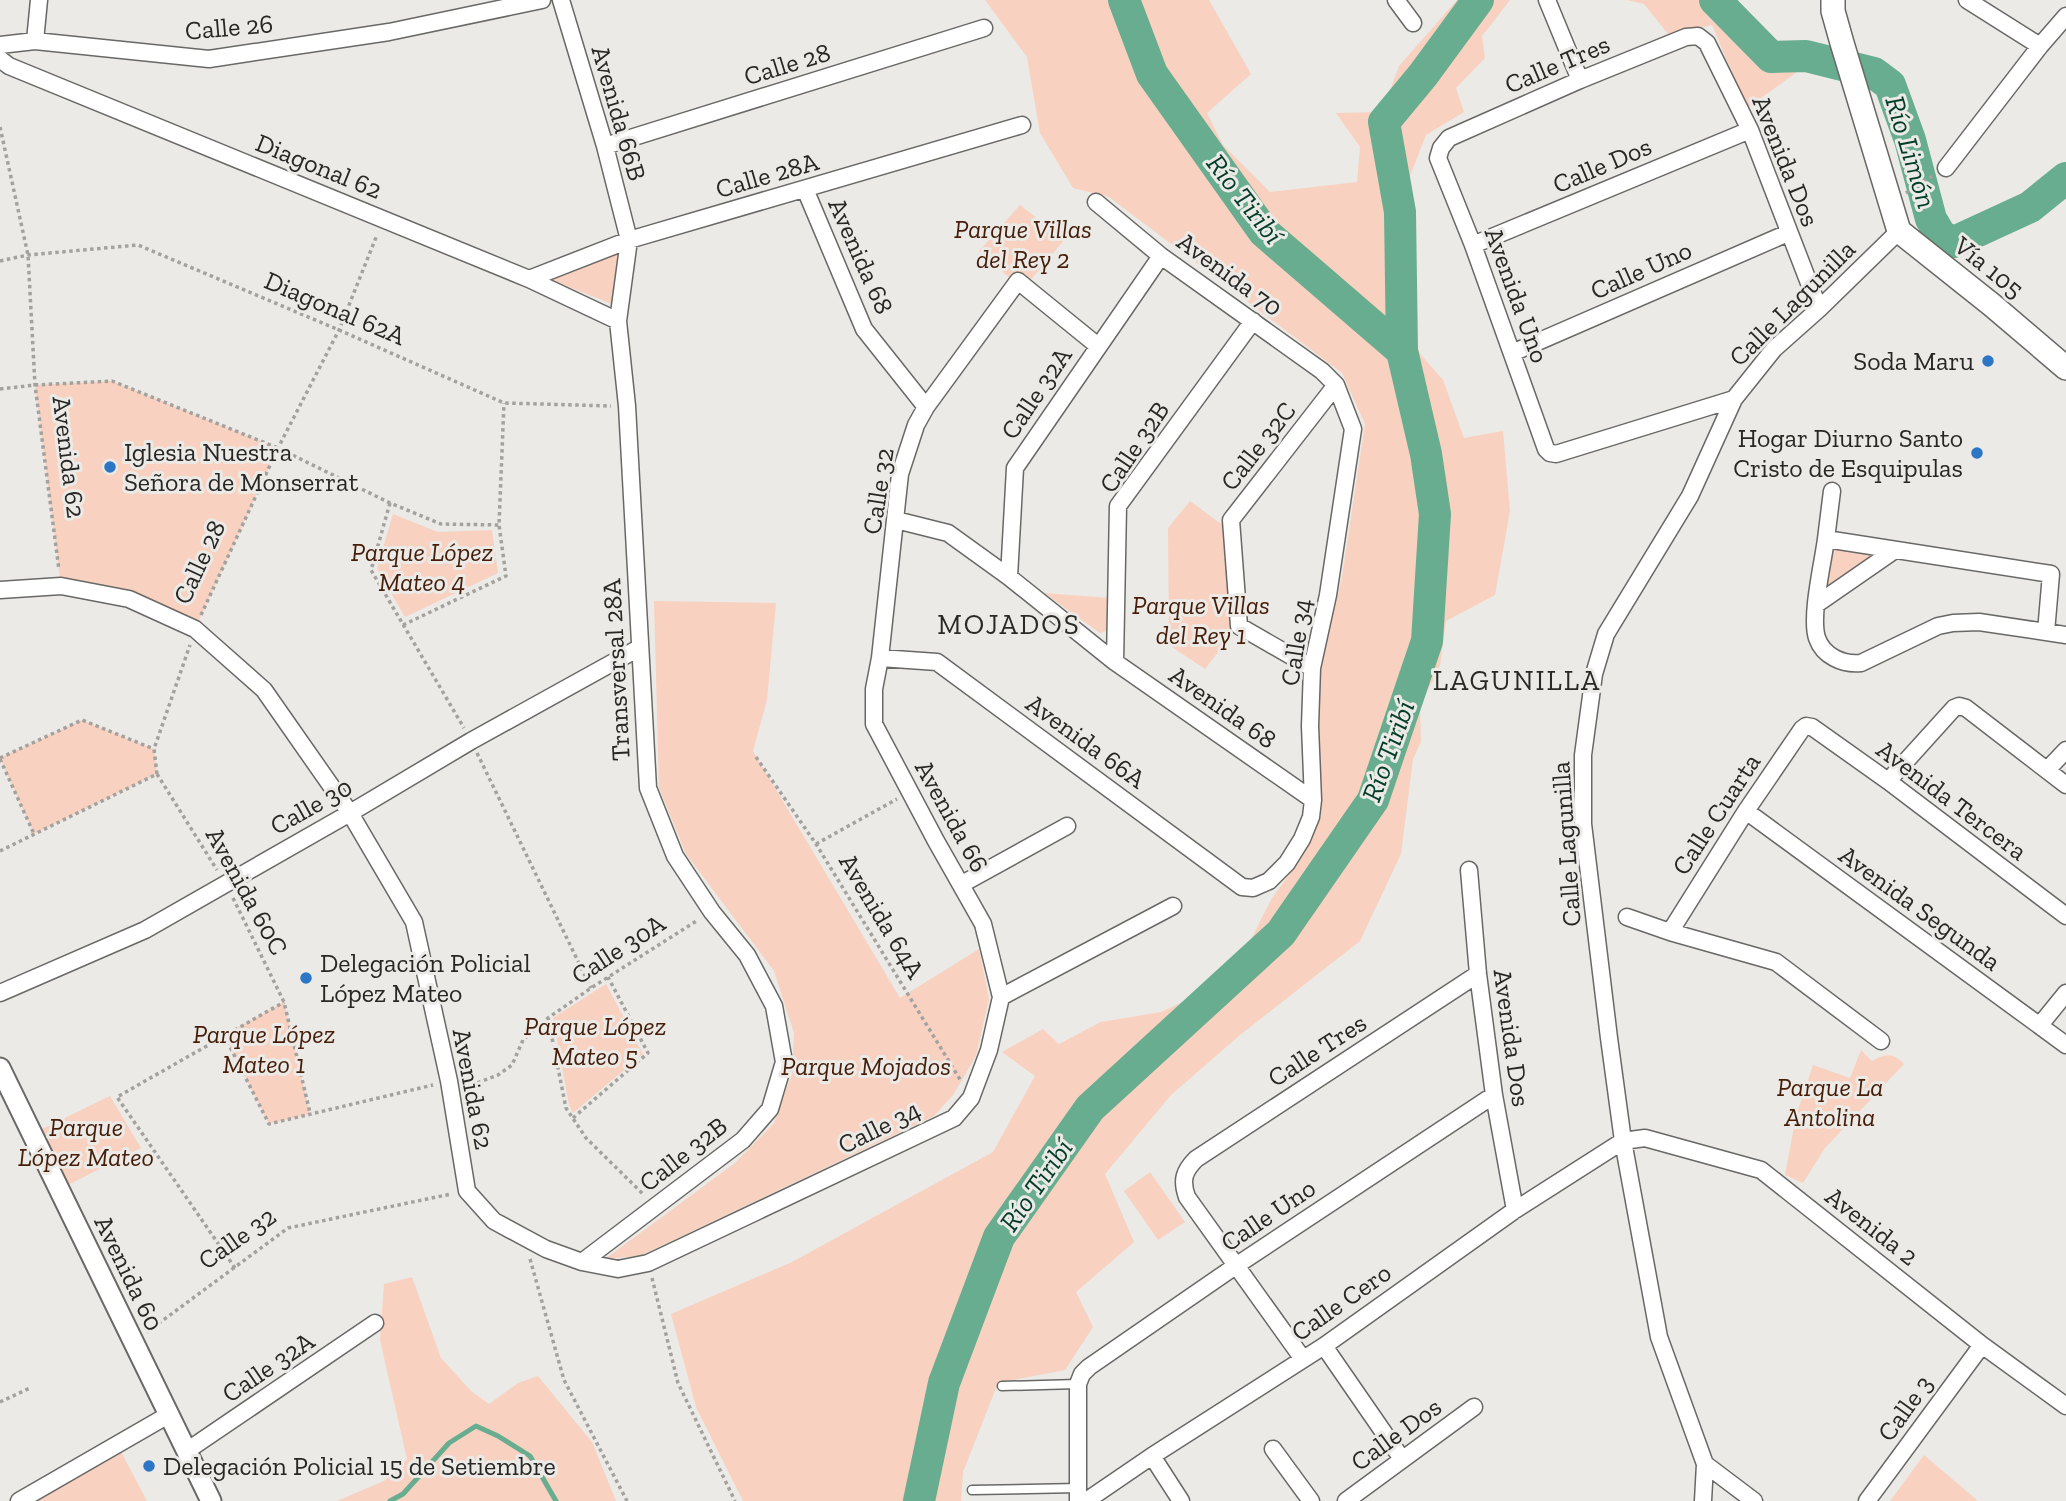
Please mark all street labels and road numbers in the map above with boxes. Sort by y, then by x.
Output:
street label: Calle 26 [184,7,274,47]
street label: Calle Tres [1500,28,1614,100]
street label: Calle 28 [740,36,834,92]
street label: Avenida 66B [584,42,654,184]
street label: Avenida Dos [1745,91,1827,231]
street label: Diagonal 62 [251,126,387,206]
street label: Calle Dos [1548,130,1656,200]
street label: Calle 28A [712,145,823,205]
street label: Avenida 68 [821,193,901,319]
street label: Avenida Uno [1478,223,1556,367]
street label: Avenida 70 [1171,225,1289,323]
street label: Vía 105 [1947,229,2030,305]
street label: Calle Lagunilla [1722,233,1862,373]
street label: Calle Uno [1585,234,1697,306]
street label: Diagonal 62A [260,264,411,352]
street label: Calle 32A [994,340,1079,445]
street label: Avenida 62 [46,394,92,520]
street label: Calle 32B [1092,395,1176,499]
street label: Calle 32C [1213,395,1303,497]
street label: Calle 32 [855,445,901,537]
street label: Calle 28 [166,515,232,609]
street label: Transversal 28A [595,577,637,762]
street label: Calle 34 [1273,596,1319,688]
street label: Avenida 68 [1163,659,1283,755]
street label: Avenida 66A [1020,687,1153,796]
street label: Avenida Tercera [1870,733,2034,867]
street label: Calle Cuarta [1665,747,1767,881]
street label: Avenida 66 [908,754,996,878]
street label: Calle Lagunilla [1544,760,1588,928]
street label: Calle 30 [264,770,358,842]
street label: Avenida 60C [199,822,295,960]
street label: Avenida Segunda [1833,839,2008,978]
street label: Avenida 64A [832,848,932,985]
street label: Calle 30A [565,906,672,991]
street label: Avenida Dos [1487,967,1537,1109]
street label: Calle Tres [1262,1006,1372,1094]
street label: Avenida 62 [446,1026,500,1152]
street label: Calle 34 [832,1093,926,1161]
street label: Calle 32B [633,1110,733,1198]
street label: Calle Uno [1214,1172,1322,1258]
street label: Avenida 2 [1819,1180,1925,1272]
street label: Calle 32 [192,1200,282,1276]
street label: Avenida 60 [87,1210,171,1336]
street label: Calle Cero [1285,1256,1397,1348]
street label: Calle 32A [216,1324,321,1409]
street label: Calle 3 [1870,1369,1940,1447]
street label: Calle Dos [1344,1390,1448,1478]

